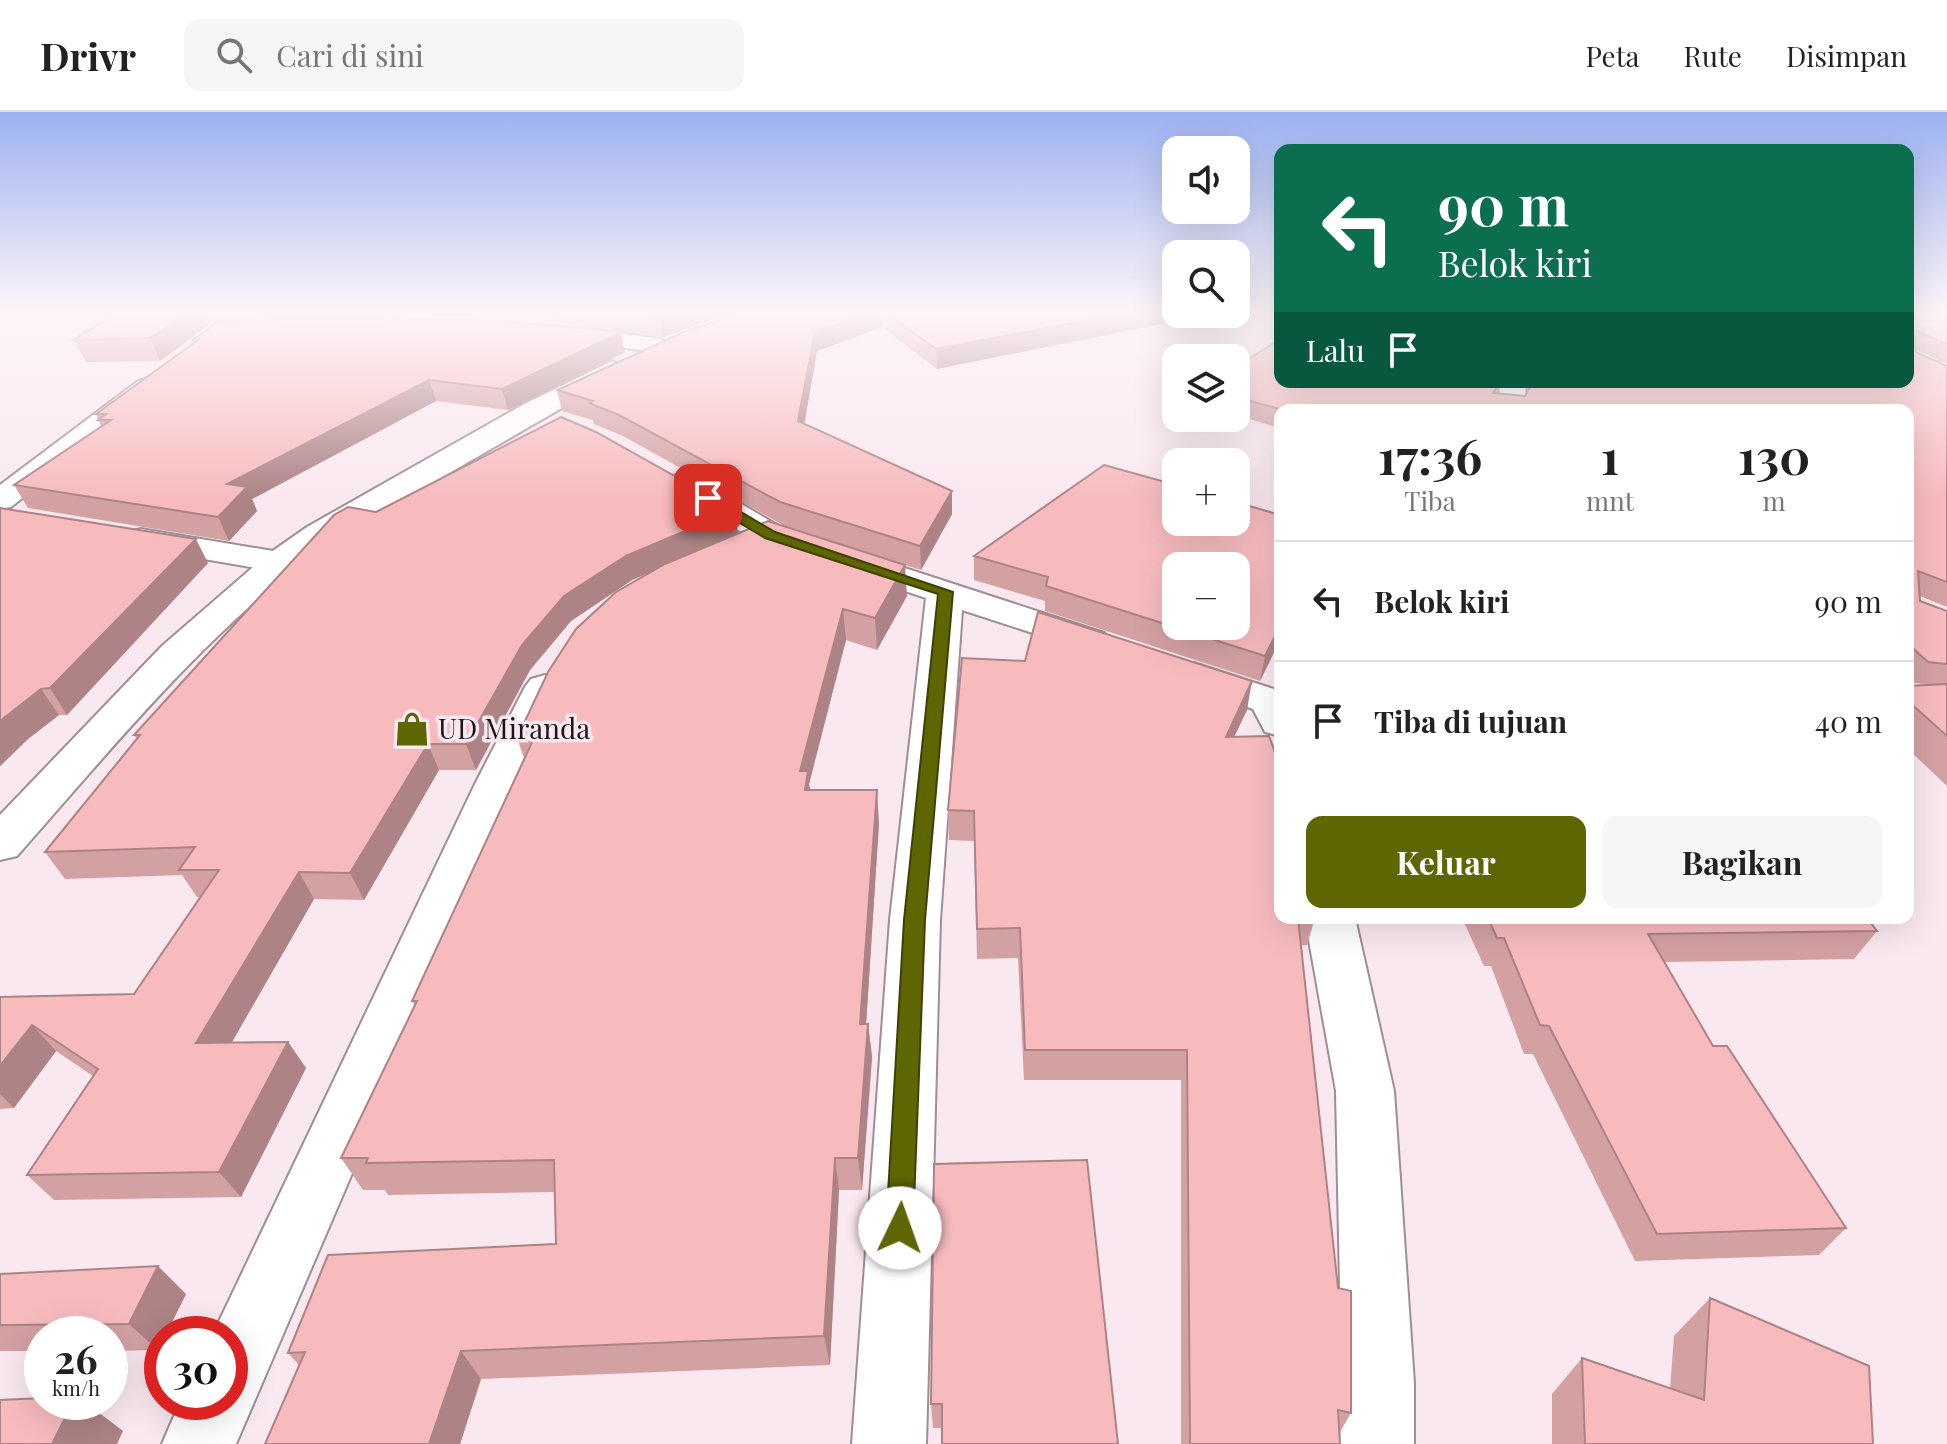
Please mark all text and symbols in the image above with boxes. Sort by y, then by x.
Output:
search box [184,19,744,91]
text: Drivr [40,30,136,81]
icon: search [212,33,256,77]
text: Cari di sini [276,35,424,75]
text: Peta [1585,37,1640,74]
text: Rute [1684,37,1742,74]
text: Disimpan [1786,37,1907,74]
map controls [1162,136,1250,640]
button: sound [1162,136,1250,224]
text: 90 m [1438,166,1569,241]
icon: left [1306,176,1410,280]
text: Belok kiri [1438,238,1592,286]
button: search [1162,240,1250,328]
icon: arrive [1381,328,1425,372]
text: Lalu [1306,330,1365,370]
button: layers [1162,344,1250,432]
text: 17:36 [1378,423,1482,487]
text: 1 [1601,423,1619,487]
text: 130 [1738,423,1810,487]
button: + [1162,448,1250,536]
pin [674,464,742,532]
icon: arrive [686,476,730,520]
text: Tiba [1404,483,1456,518]
text: mnt [1586,483,1634,518]
text: m [1762,483,1785,518]
button: − [1162,552,1250,640]
icon: left [1306,579,1350,623]
text: Belok kiri [1374,581,1509,621]
text: 90 m [1815,581,1882,621]
icon: arrive [1306,699,1350,743]
text: Tiba di tujuan [1374,701,1567,741]
text: 40 m [1815,701,1882,741]
place label: UD Miranda [438,709,590,746]
shop icon: UD Miranda [393,710,431,748]
button: Keluar [1306,816,1586,908]
button: Bagikan [1602,816,1882,908]
position arrow [858,1186,942,1270]
speed limit sign: 30 [144,1316,248,1420]
text: 26 [54,1331,98,1384]
text: km/h [52,1374,100,1401]

